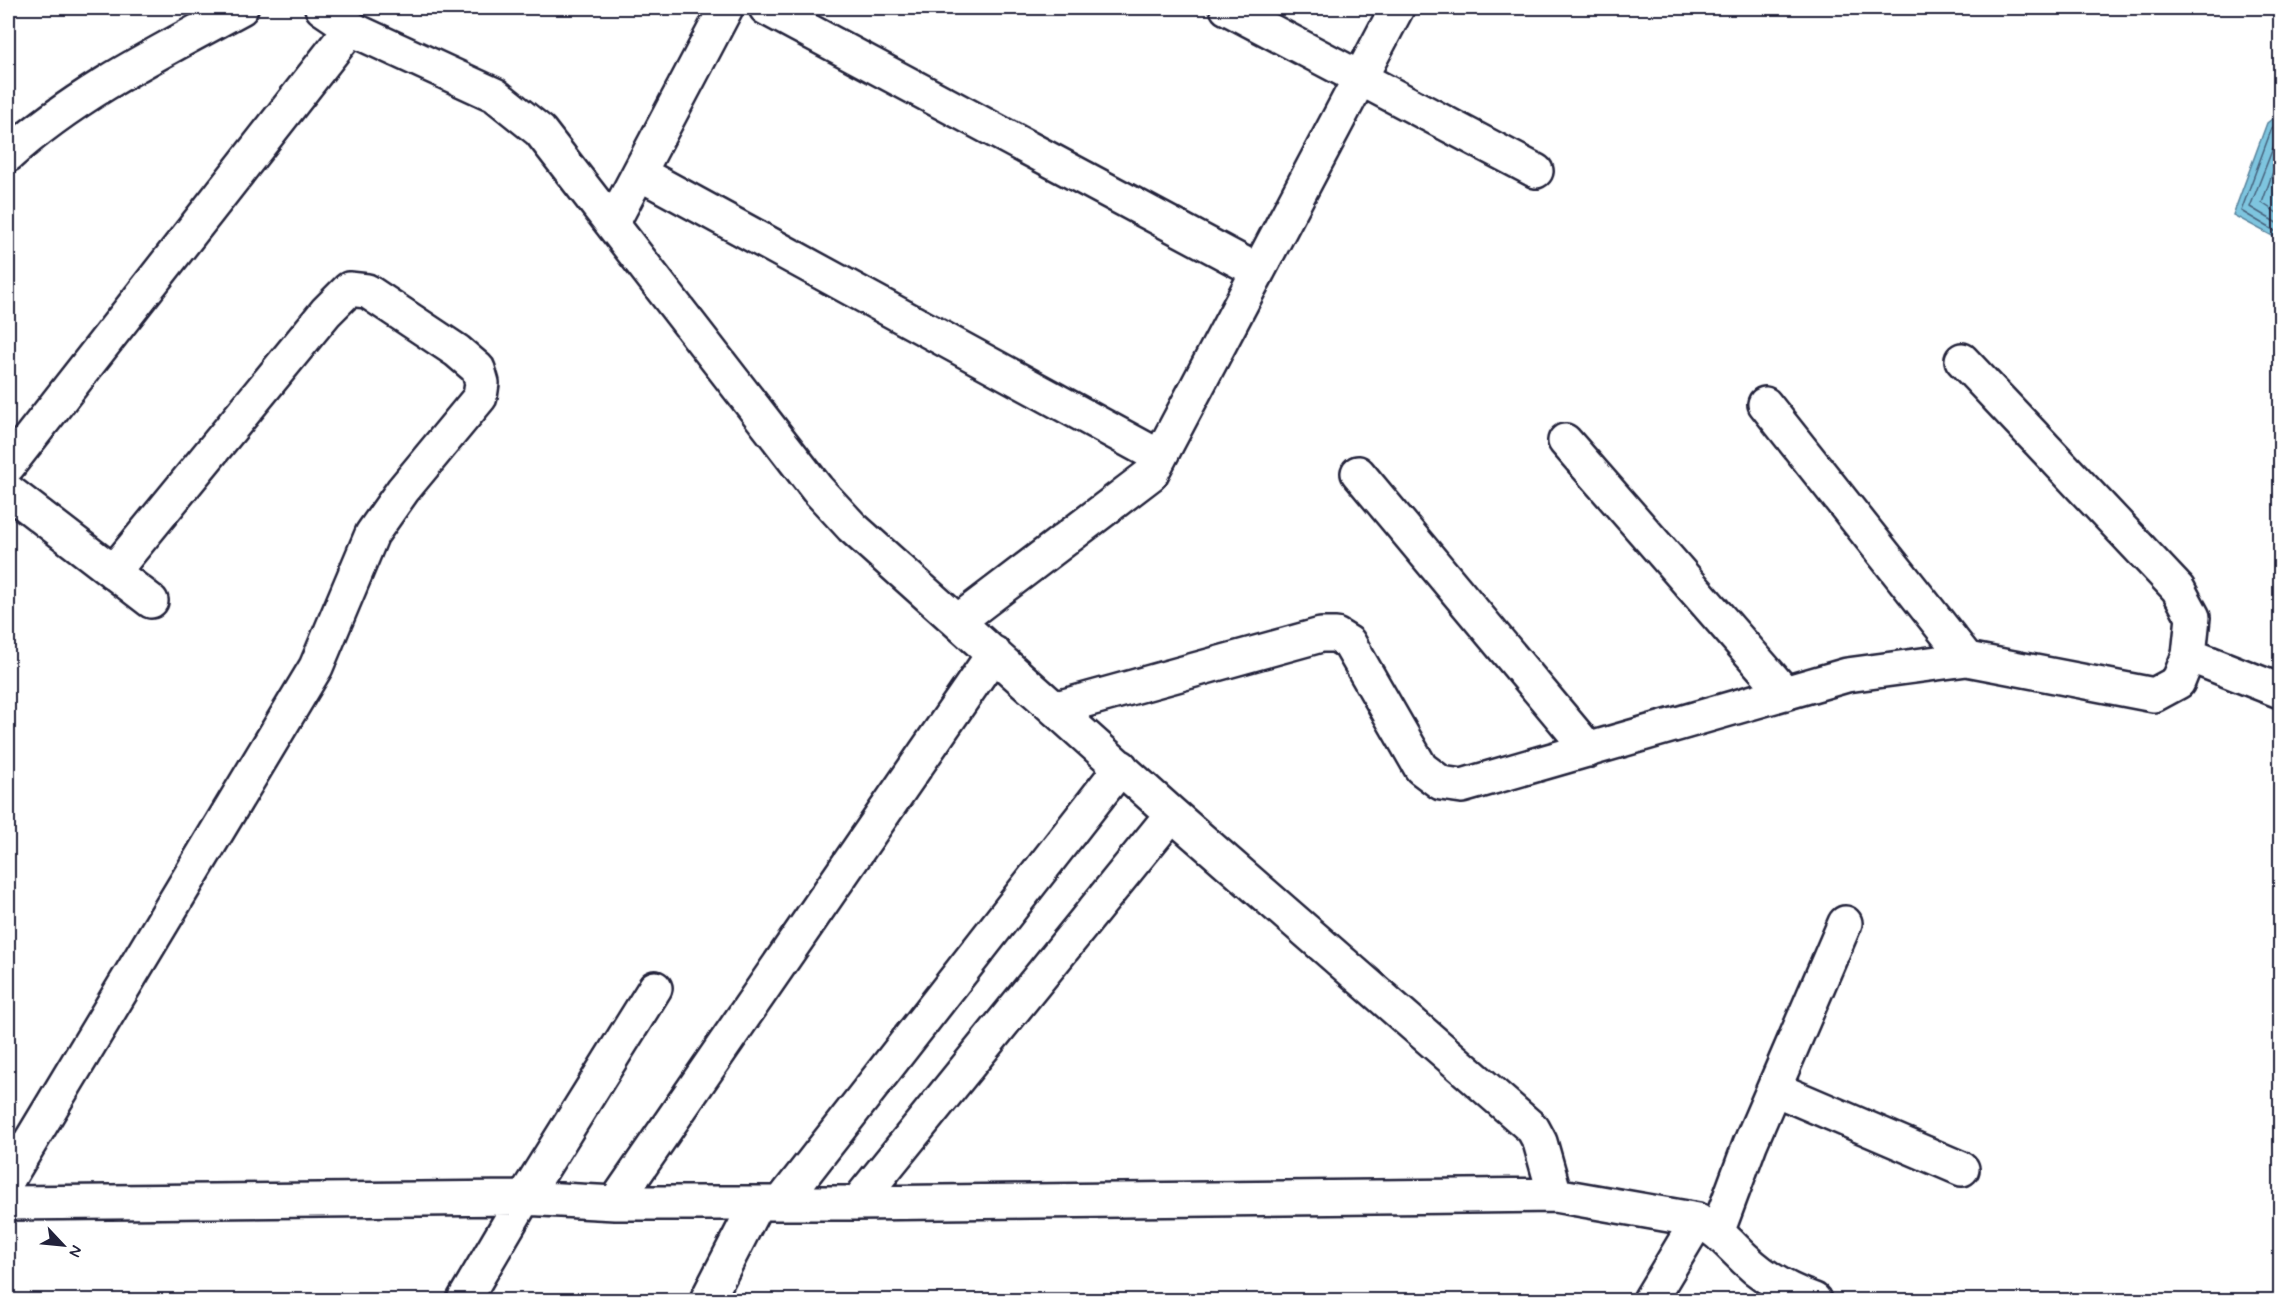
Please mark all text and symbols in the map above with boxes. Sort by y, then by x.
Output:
north arrow [33,1215,93,1275]
text: N [63,1242,87,1260]

